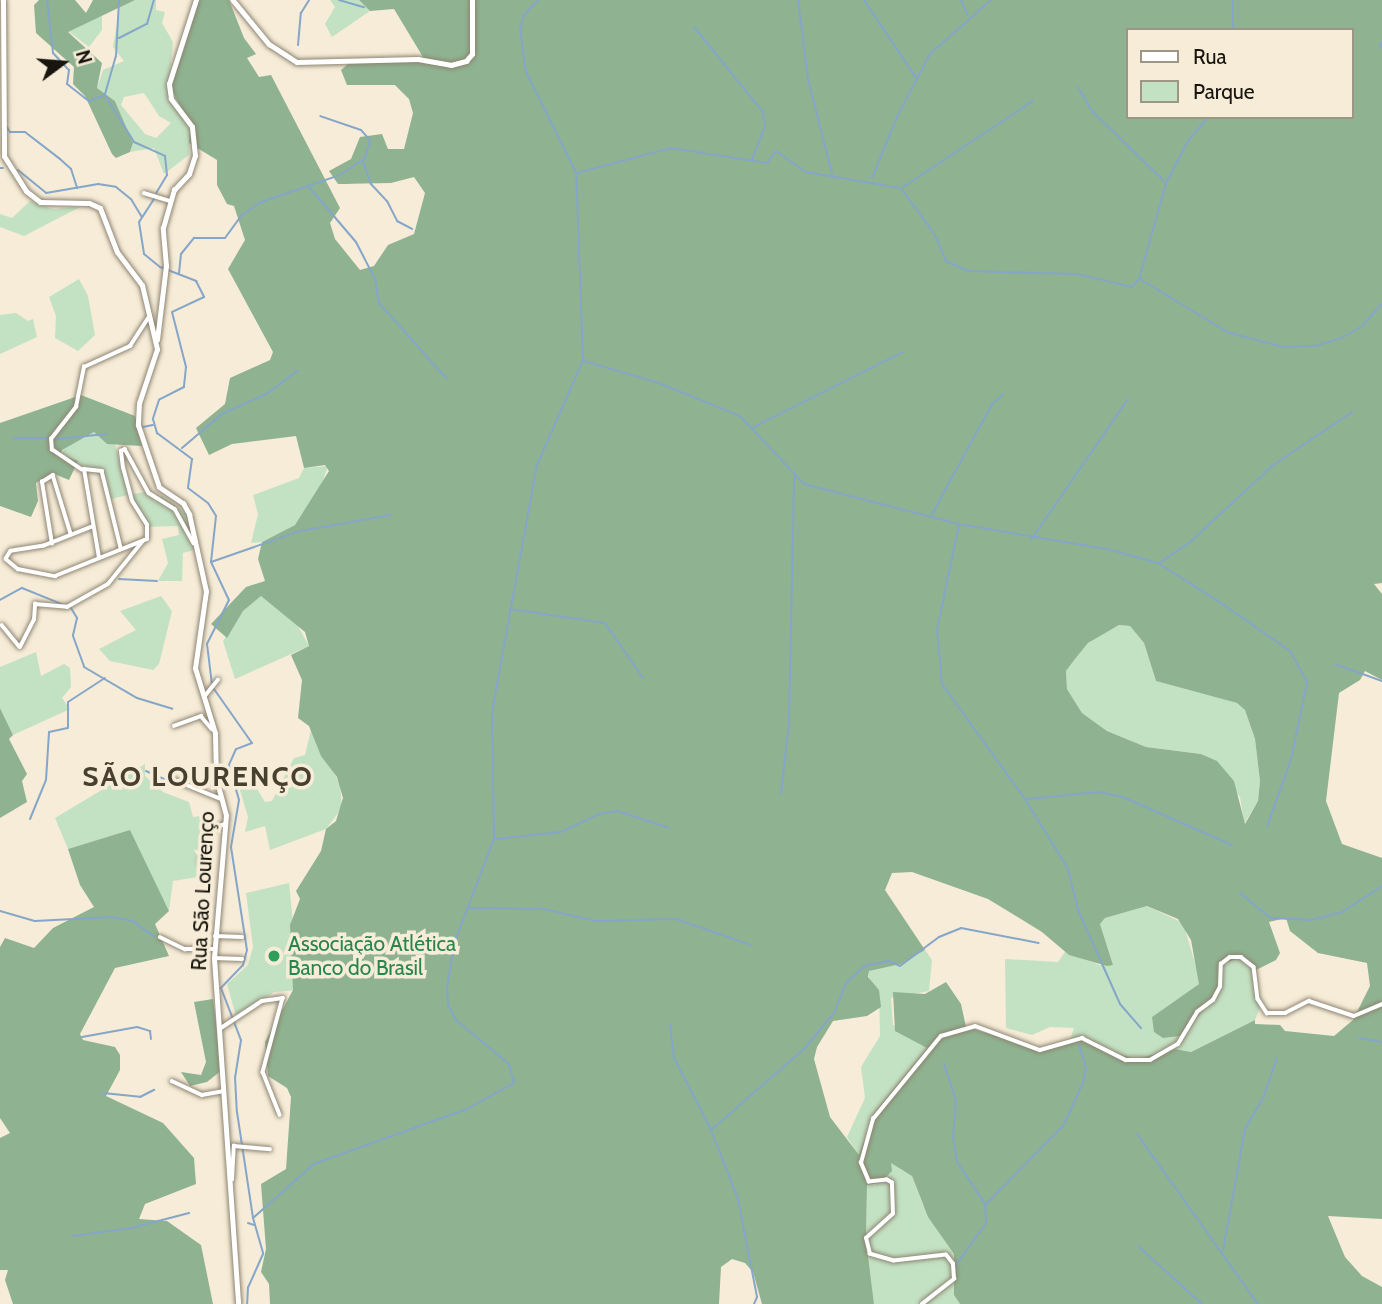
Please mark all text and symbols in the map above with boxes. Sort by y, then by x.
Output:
north arrow [28,28,98,98]
legend [1126,28,1354,119]
text: Rua [1193,44,1227,69]
text: N [71,47,97,67]
text: Parque [1193,79,1255,104]
district label: SÃO LOURENÇO [84,759,312,793]
street label: Rua São Lourenço [186,811,220,971]
place label: Associação Atlética Banco do Brasil [288,931,456,981]
marker: Associação Atlética Banco do Brasil [266,948,282,964]

